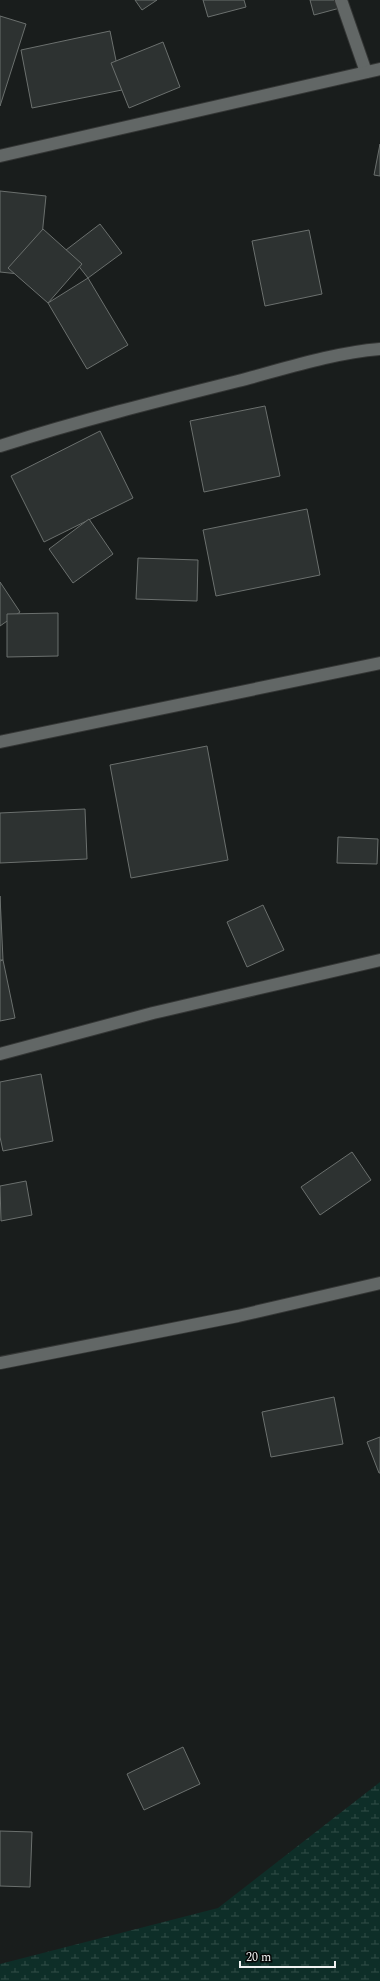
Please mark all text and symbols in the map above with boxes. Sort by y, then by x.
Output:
scale bar [240,1943,335,1969]
text: 20 m [246,1948,271,1967]

